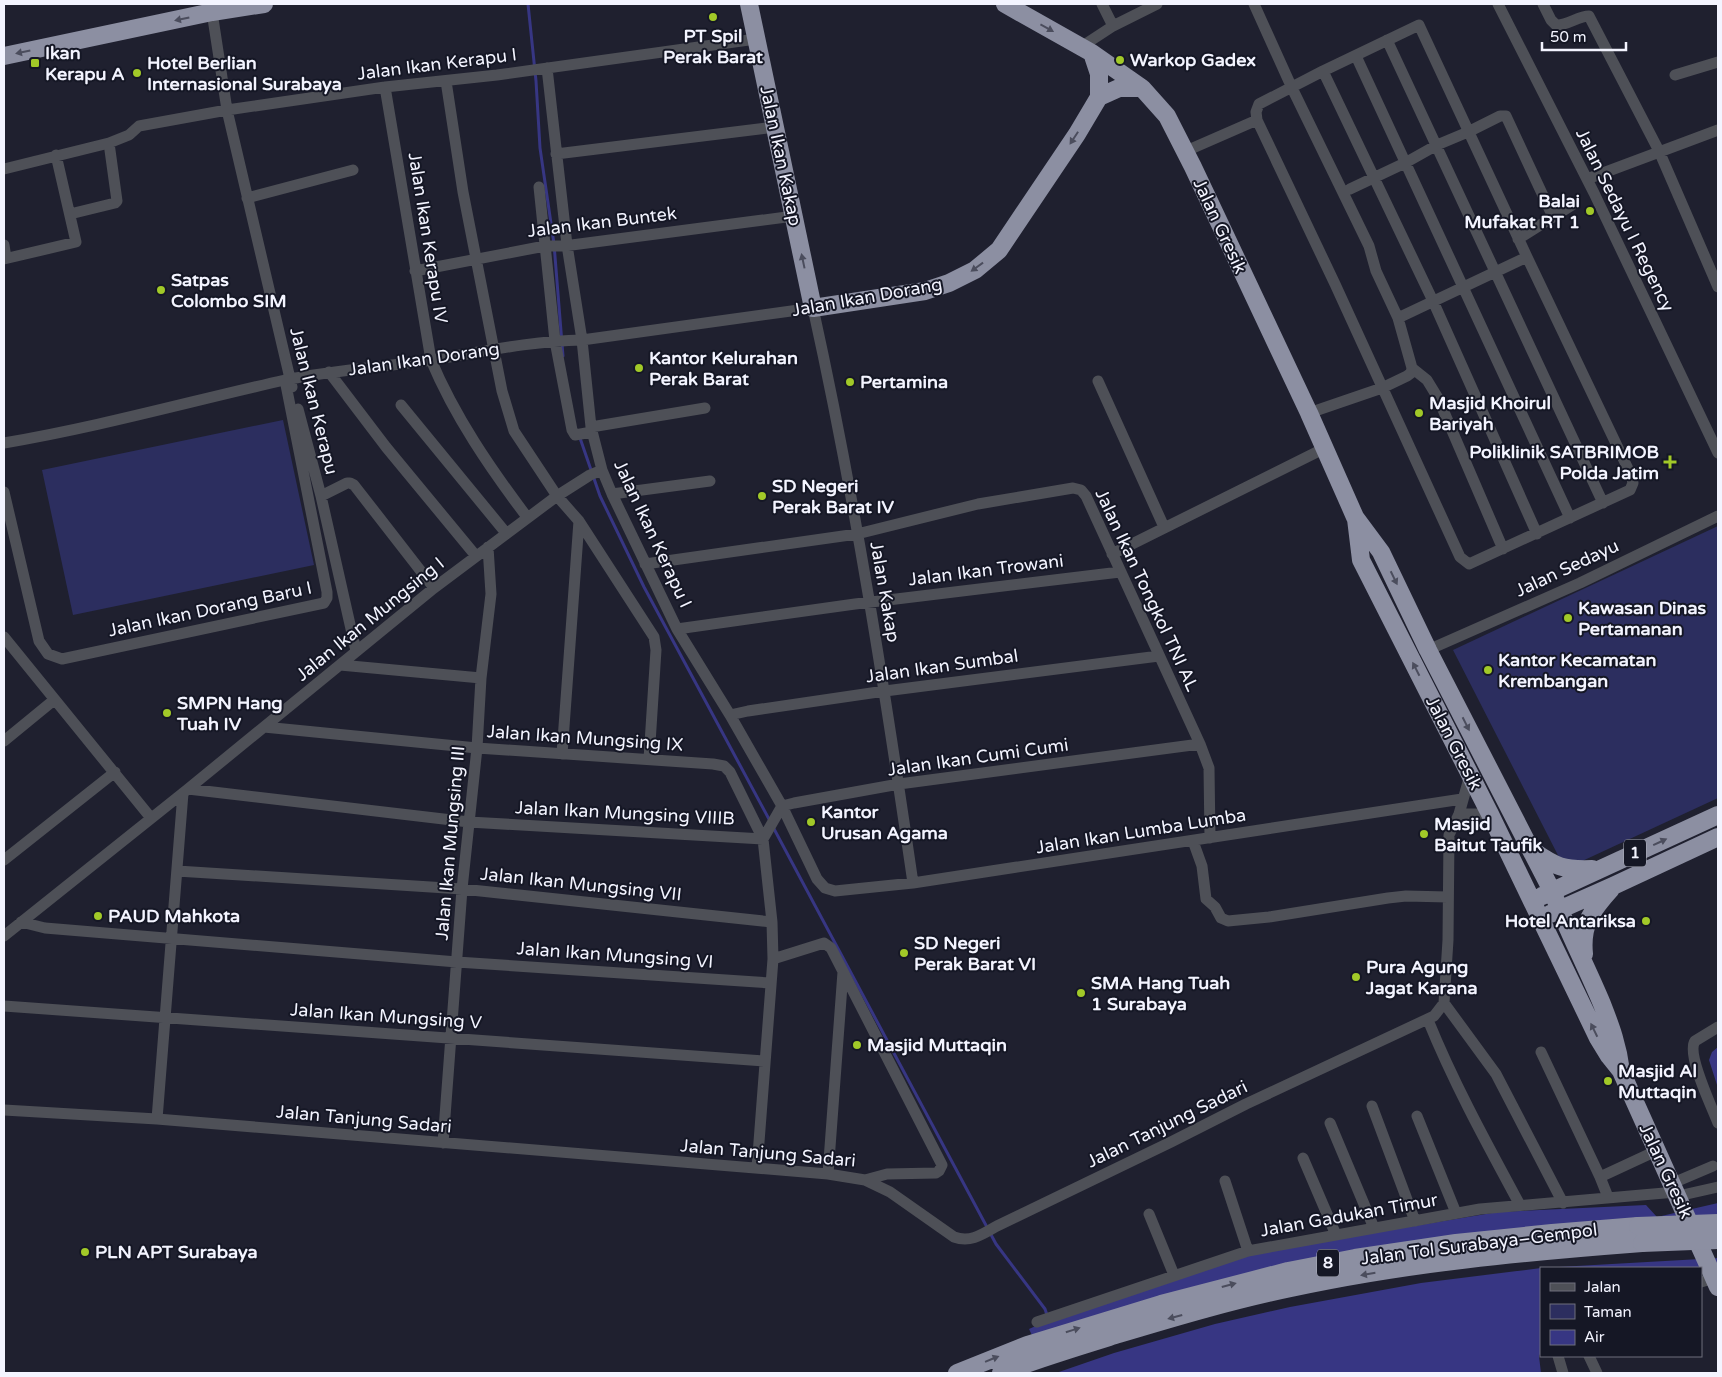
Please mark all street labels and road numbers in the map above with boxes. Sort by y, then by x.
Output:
street label: Jalan Ikan Kerapu I [356,43,518,85]
street label: Jalan Ikan Kakap [755,84,807,228]
street label: Jalan Sedayu I Regency [1571,125,1679,316]
street label: Jalan Ikan Kerapu IV [404,151,452,326]
street label: Jalan Gresik [1188,175,1252,277]
street label: Jalan Ikan Buntek [526,202,678,242]
street label: Jalan Ikan Dorang [790,273,944,321]
street label: Jalan Ikan Kerapu [285,325,343,477]
street label: Jalan Ikan Dorang [347,337,501,381]
street label: Jalan Ikan Kerapu I [609,457,697,611]
street label: Jalan Ikan Tongkol TNI AL [1090,485,1204,695]
street label: Jalan Sedayu [1512,534,1622,602]
street label: Jalan Kakap [865,540,905,644]
street label: Jalan Ikan Trowani [907,550,1065,590]
street label: Jalan Ikan Mungsing I [291,552,449,686]
street label: Jalan Ikan Dorang Baru I [106,577,314,641]
street label: Jalan Ikan Sumbal [864,644,1020,688]
street label: Jalan Gresik [1421,693,1487,794]
street label: Jalan Ikan Mungsing IX [486,720,684,756]
street label: Jalan Ikan Cumi Cumi [886,733,1070,781]
street label: Jalan Ikan Mungsing III [431,745,469,941]
street label: Jalan Ikan Mungsing VIIIB [515,796,735,830]
street label: Jalan Ikan Lumba Lumba [1034,804,1248,858]
road number: 1 [1624,840,1646,866]
street label: Jalan Ikan Mungsing VII [479,862,683,906]
street label: Jalan Ikan Mungsing VI [516,937,714,973]
street label: Jalan Ikan Mungsing V [289,998,483,1034]
street label: Jalan Tanjung Sadari [1083,1076,1251,1172]
street label: Jalan Tanjung Sadari [275,1100,453,1138]
street label: Jalan Gresik [1634,1120,1698,1222]
street label: Jalan Tanjung Sadari [679,1134,857,1172]
street label: Jalan Gadukan Timur [1259,1189,1440,1241]
street label: Jalan Tol Surabaya–Gempol [1360,1219,1598,1269]
road number: 8 [1317,1250,1339,1276]

